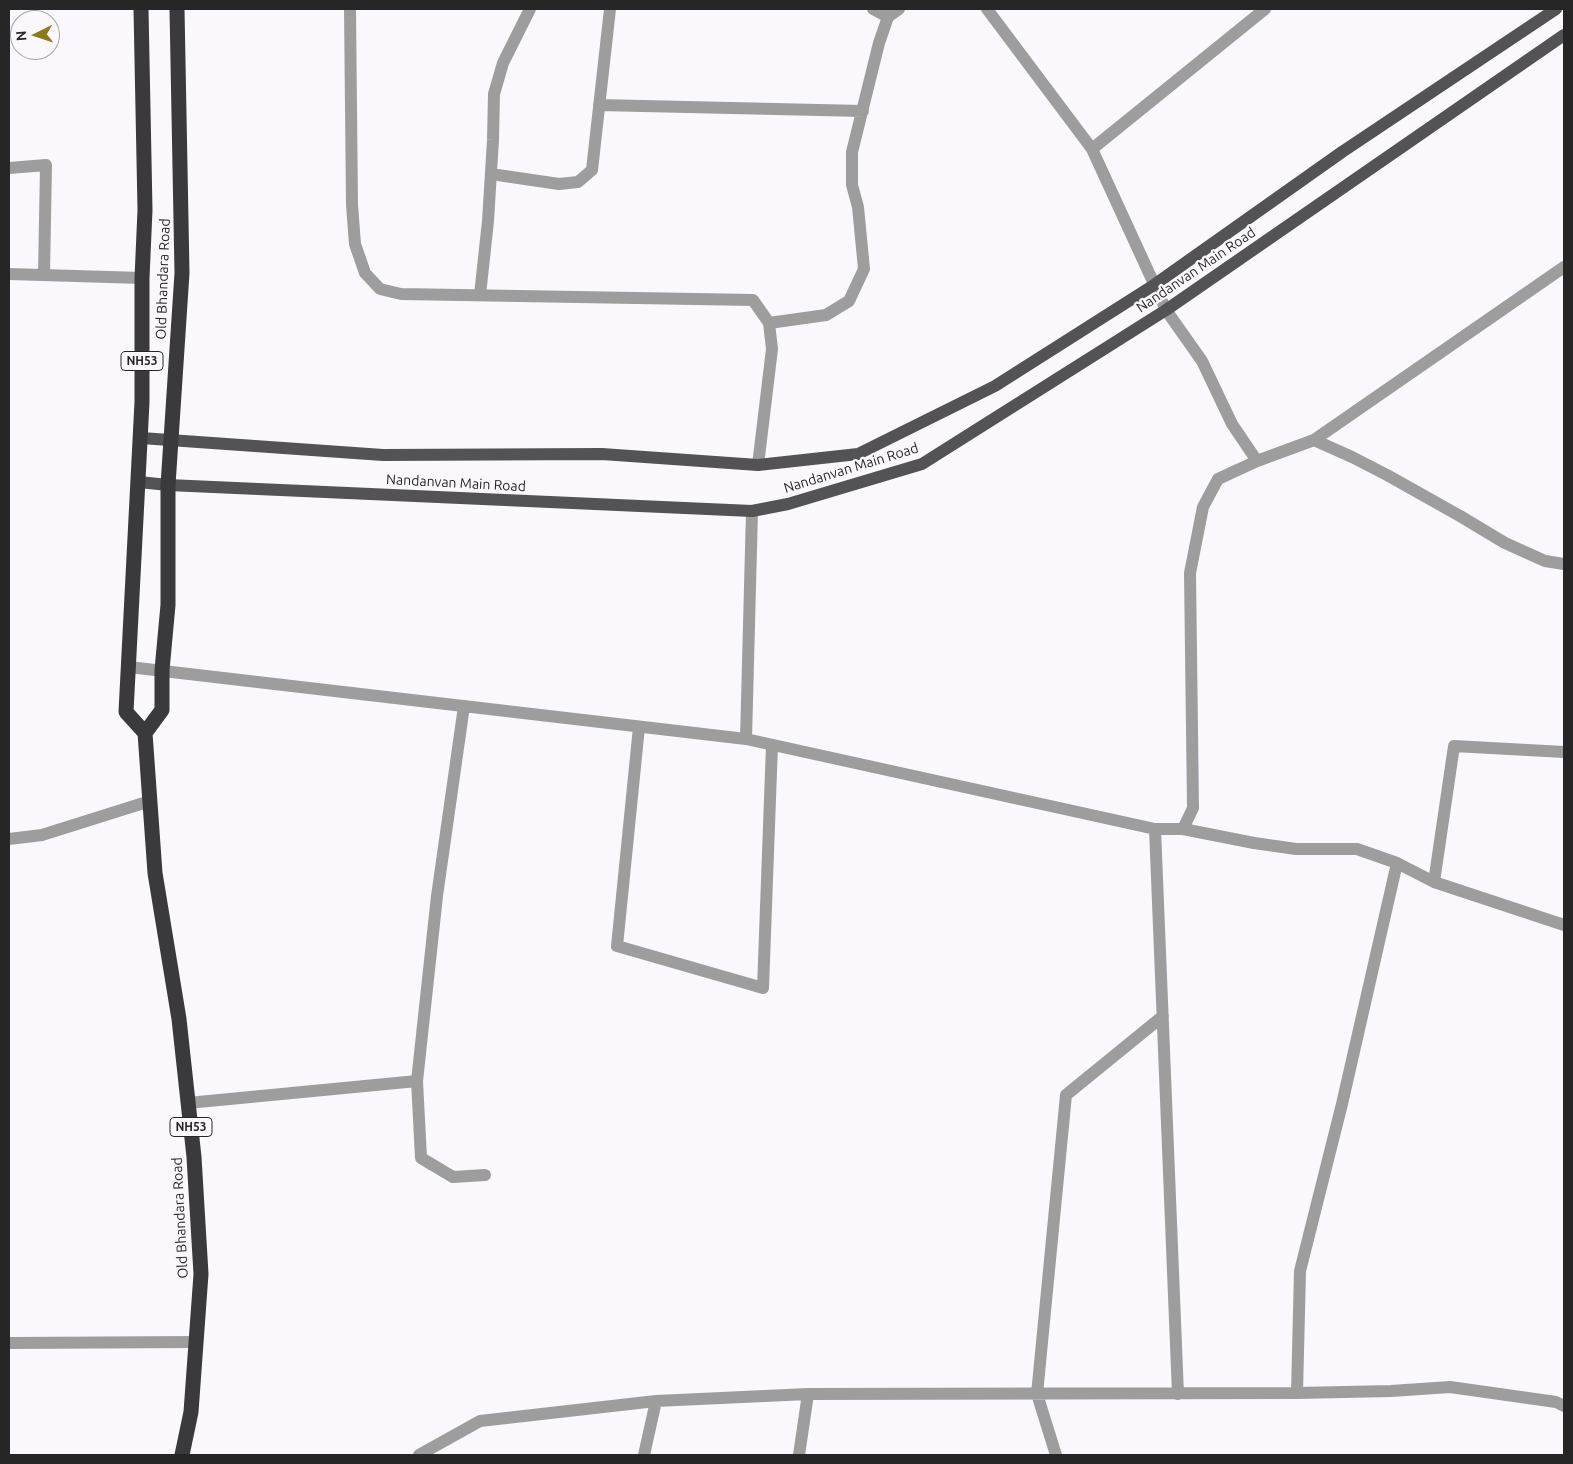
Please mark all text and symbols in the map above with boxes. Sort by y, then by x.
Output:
north arrow [10,10,60,60]
text: N [13,30,29,42]
street label: Old Bhandara Road [152,218,174,340]
street label: Nandanvan Main Road [1133,224,1259,316]
road number: NH53 [121,352,163,371]
street label: Nandanvan Main Road [782,440,920,496]
street label: Nandanvan Main Road [386,471,526,495]
road number: NH53 [170,1118,212,1136]
street label: Old Bhandara Road [168,1157,192,1279]

